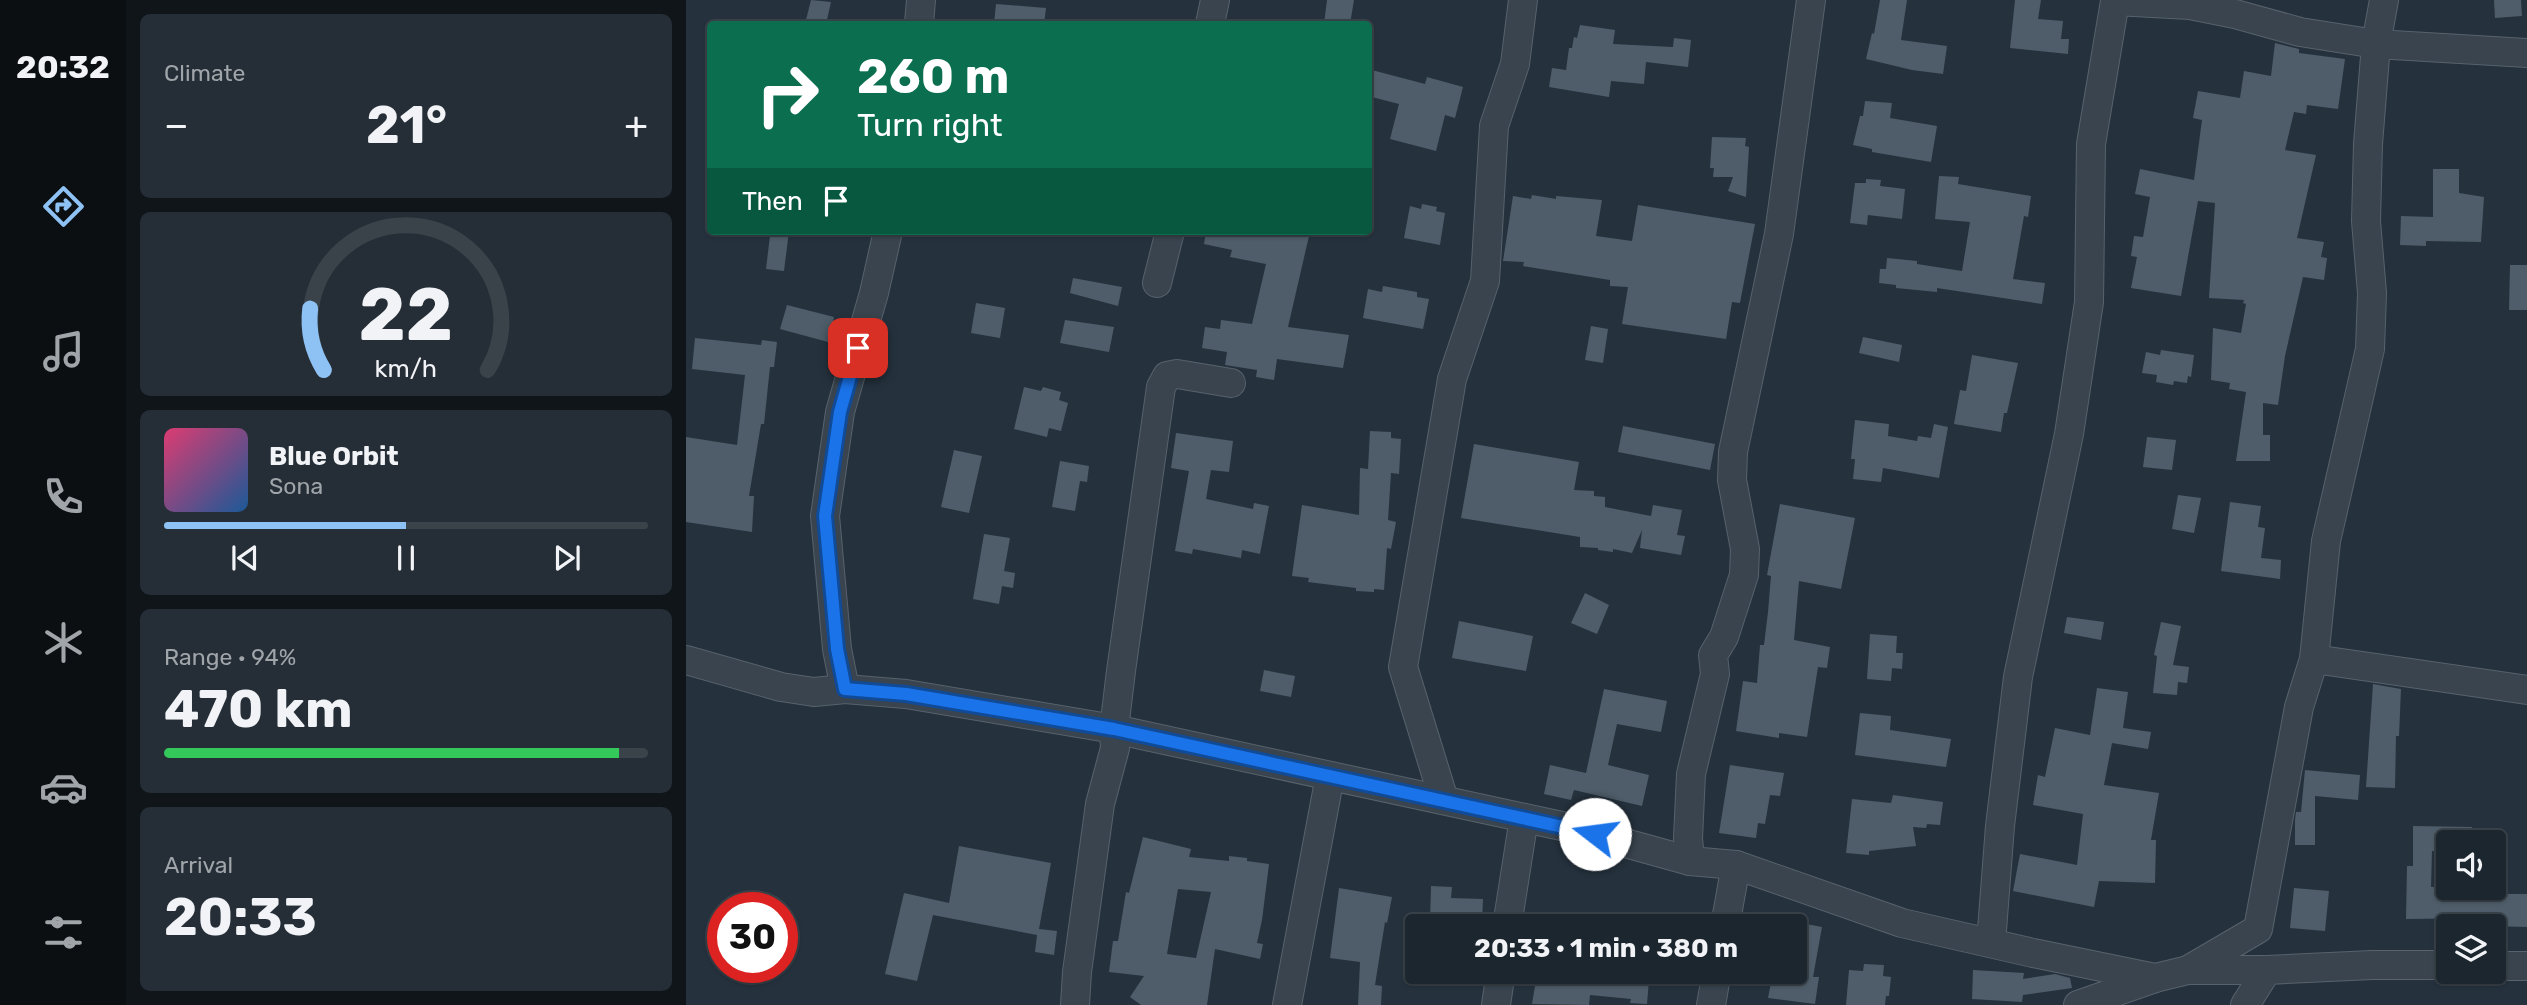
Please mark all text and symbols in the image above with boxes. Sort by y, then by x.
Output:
text: 260 m [857,47,1009,105]
text: 20:32 [16,48,110,86]
icon: right [742,49,833,140]
text: Climate [164,59,245,87]
text: 21° [366,94,447,156]
text: − [164,102,189,148]
text: + [624,102,648,148]
text: Turn right [857,106,1002,144]
icon: directions [39,182,88,231]
icon: arrive [817,182,855,220]
text: Then [742,186,803,217]
text: 22 [359,273,453,359]
pin [828,318,888,378]
icon: music [39,327,88,376]
icon: arrive [839,329,877,367]
text: km/h [375,354,437,383]
text: Blue Orbit [269,441,399,472]
icon: phone [39,472,88,521]
text: Sona [269,472,323,500]
icon: previous [226,539,264,577]
icon: pause [387,539,425,577]
icon: next [548,539,586,577]
icon: climate [39,618,88,667]
text: Range · 94% [164,643,296,671]
text: 470 km [164,678,353,740]
icon: car [39,763,88,812]
position arrow [1558,797,1632,871]
map controls [2436,830,2506,984]
button: sound [2436,830,2506,900]
text: Arrival [164,851,233,879]
text: 20:33 [164,886,317,948]
speed limit sign: 30 [707,892,798,983]
icon: filters [39,908,88,957]
button: layers [2436,914,2506,984]
text: 20:33 · 1 min · 380 m [1474,933,1738,964]

